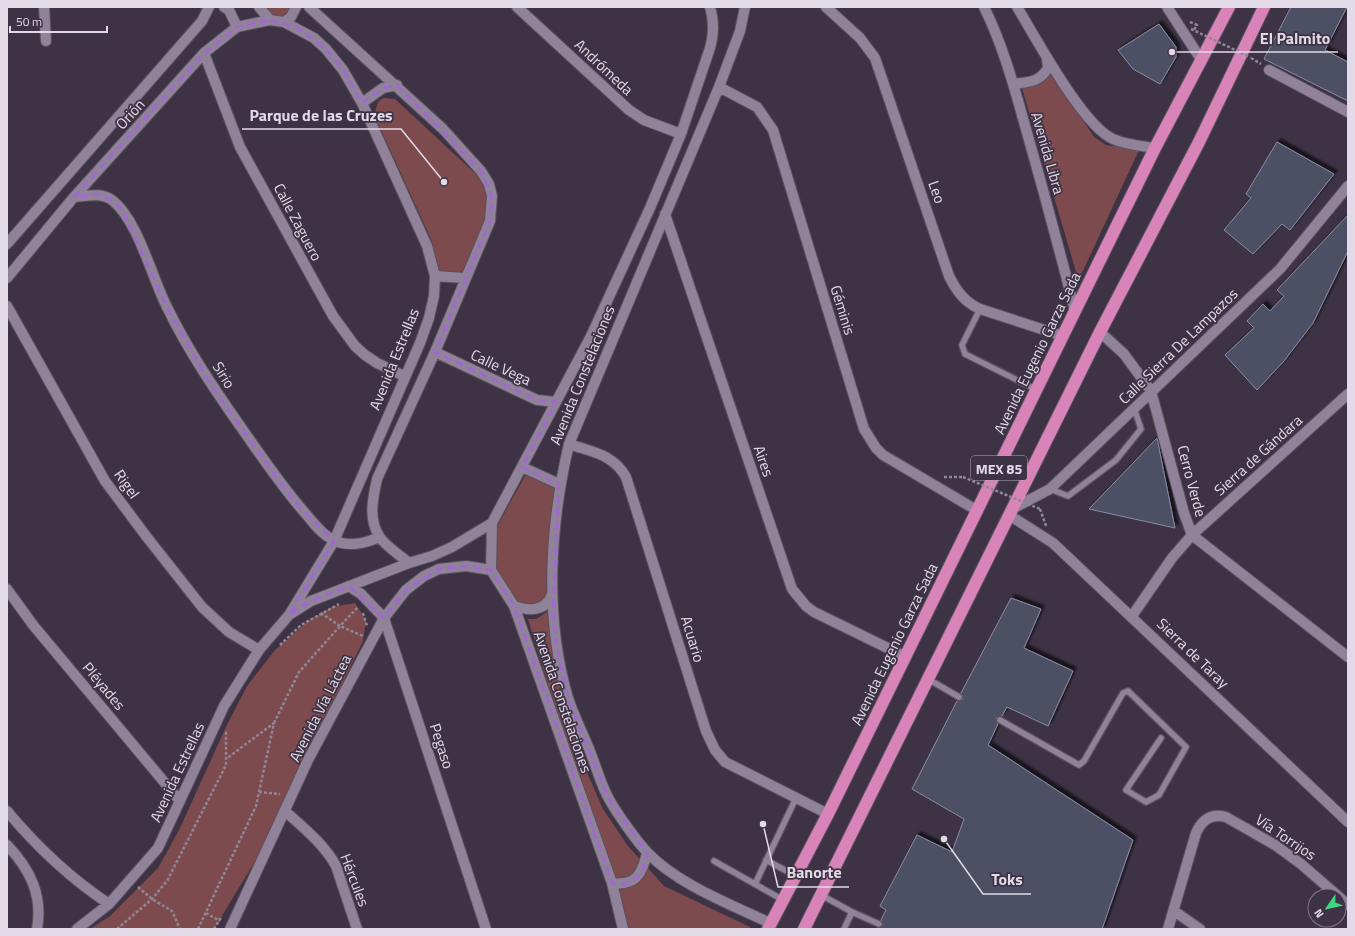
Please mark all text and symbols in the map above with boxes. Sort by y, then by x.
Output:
scale bar [10,8,107,34]
text: 50 m [16,12,42,31]
callout: El Palmito [1252,24,1338,52]
text: El Palmito [1260,26,1330,50]
street label: Andrómeda [569,34,639,101]
street label: Orión [110,94,150,134]
callout: Parque de las Cruzes [242,101,401,129]
text: Parque de las Cruzes [249,103,393,127]
street label: Avenida Libra [1025,109,1071,197]
street label: Leo [922,178,952,207]
street label: Calle Zaguero [268,179,328,265]
street label: Avenida Eugenio Garza Sada [988,267,1087,438]
street label: Géminis [825,282,861,338]
street label: Calle Sierra De Lampazos [1113,283,1243,409]
street label: Avenida Constelaciones [544,302,620,448]
street label: Avenida Estrellas [363,305,425,413]
street label: Calle Vega [467,343,536,391]
street label: Sirio [207,357,241,393]
street label: Sierra de Gándara [1209,409,1308,501]
street label: Aires [748,442,780,480]
street label: Cerro Verde [1171,443,1213,519]
road number: MEX 85 [971,456,1027,480]
street label: Rigel [109,465,145,503]
street label: Avenida Eugenio Garza Sada [845,558,944,729]
street label: Sierra de Taray [1152,612,1234,694]
street label: Acuario [675,613,711,665]
street label: Avenida Constelaciones [528,628,598,776]
street label: Avenida Vía Láctea [283,650,357,766]
street label: Pléyades [77,657,131,715]
street label: Avenida Estrellas [144,718,210,826]
street label: Pegaso [424,720,460,772]
street label: Vía Torrijos [1251,808,1321,866]
street label: Hércules [334,850,376,910]
callout: Banorte [778,859,849,887]
text: Banorte [786,860,842,884]
callout: Toks [983,866,1031,894]
text: Toks [991,867,1023,891]
north arrow [1307,888,1347,928]
text: N [1310,906,1327,921]

